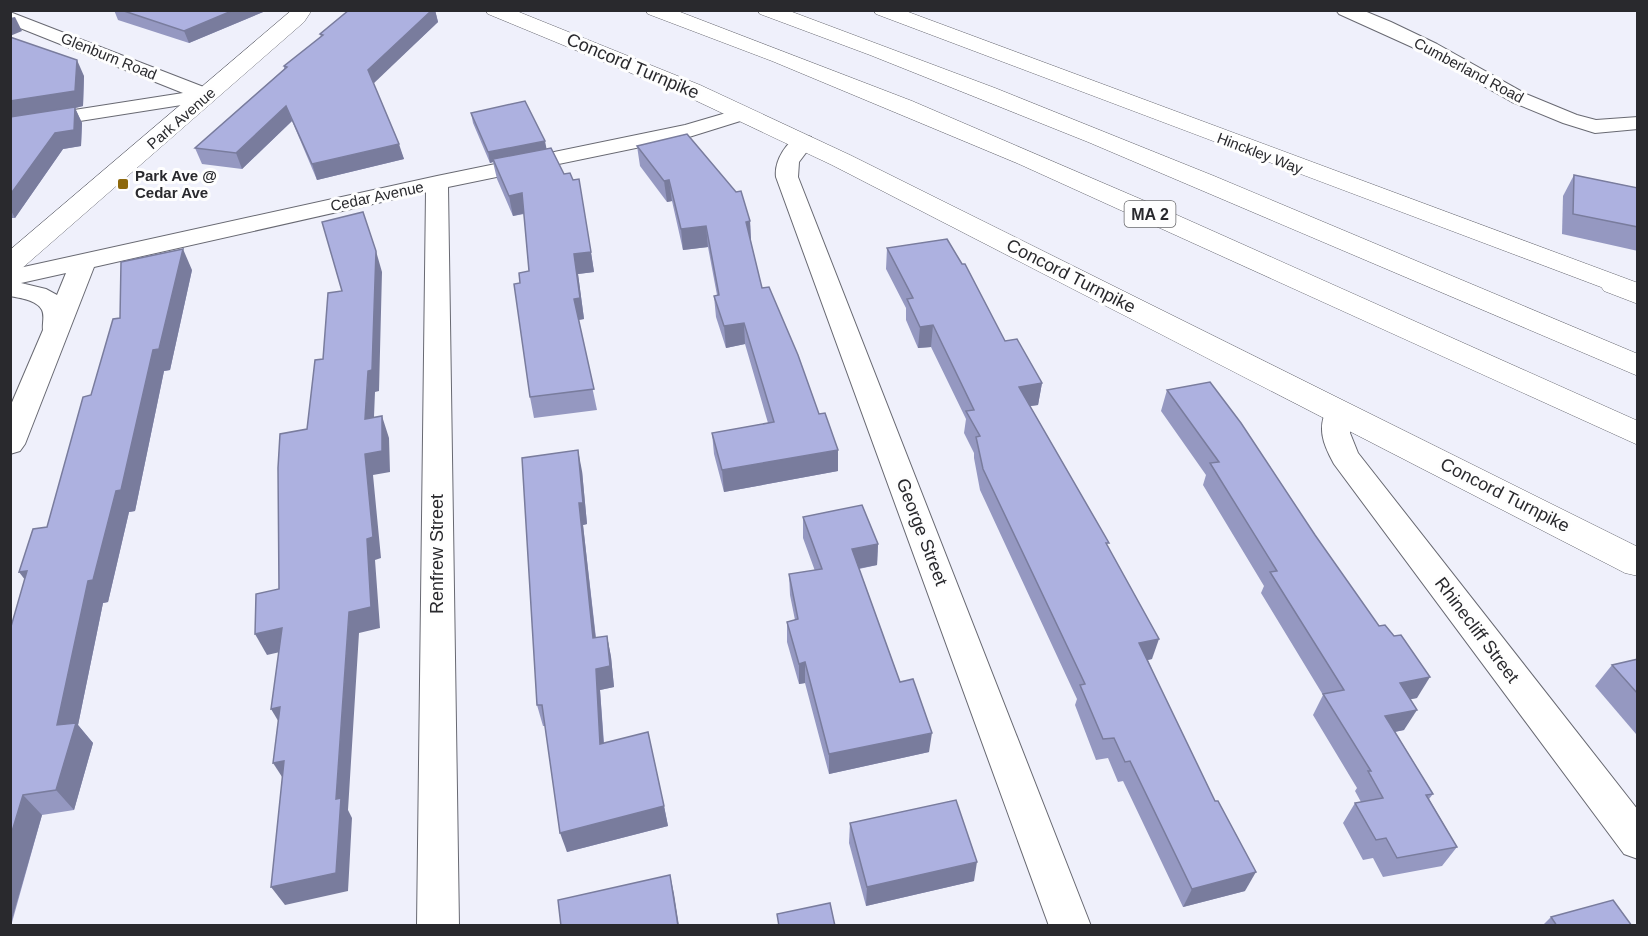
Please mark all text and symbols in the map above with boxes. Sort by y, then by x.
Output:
street label: Glenburn Road [59,29,159,83]
street label: Concord Turnpike [564,29,702,103]
street label: Cumberland Road [1411,34,1527,106]
street label: Park Avenue [143,84,219,152]
street label: Hinckley Way [1215,129,1306,177]
place label: Park Ave @ Cedar Ave [135,167,217,201]
marker: Park Ave @ Cedar Ave [116,177,130,191]
street label: Cedar Avenue [329,178,425,214]
road number: MA 2 [1124,201,1176,227]
street label: Concord Turnpike [1003,235,1139,317]
street label: Concord Turnpike [1437,454,1573,536]
street label: George Street [892,476,952,588]
street label: Renfrew Street [427,494,447,614]
street label: Rhinecliff Street [1431,573,1523,687]

